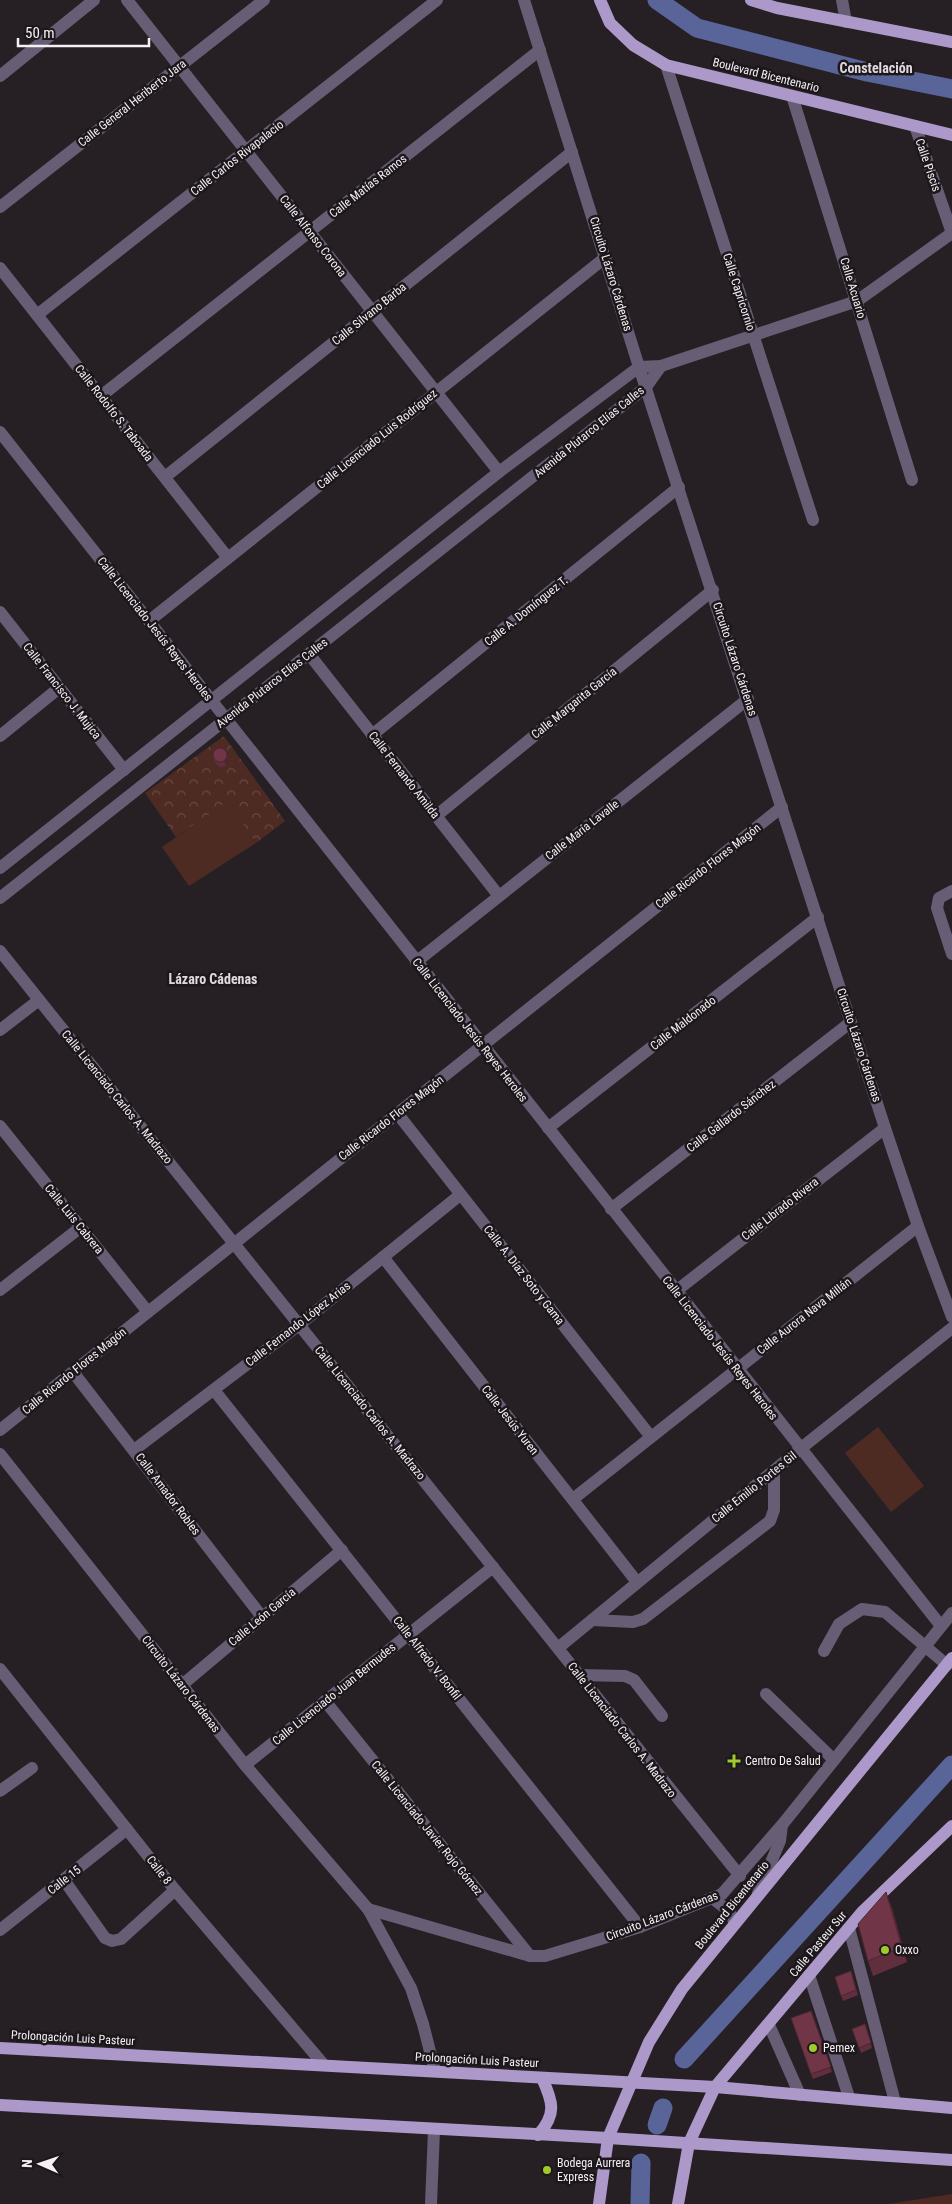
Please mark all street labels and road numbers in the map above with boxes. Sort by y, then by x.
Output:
street label: Boulevard Bicentenario [711,55,821,95]
street label: Calle General Heriberto Jara [75,56,189,150]
street label: Calle Carlos Rivapalacio [188,117,286,199]
street label: Calle Piscis [912,137,944,193]
street label: Calle Matías Ramos [327,151,409,221]
street label: Calle Alfonso Corona [277,192,349,280]
street label: Circuito Lázaro Cárdenas [587,215,635,333]
street label: Calle Capricornio [720,251,758,333]
street label: Calle Acuario [837,256,869,320]
street label: Calle Silvano Barba [329,280,409,348]
street label: Calle Rodolfo S. Taboada [72,362,156,464]
street label: Avenida Plutarco Elías Calles [531,383,647,481]
street label: Calle Licenciado Luis Rodríguez [314,386,440,492]
street label: Calle Licenciado Jesús Reyes Heroles [94,554,216,704]
street label: Calle A. Domínguez T. [482,573,570,649]
street label: Circuito Lázaro Cárdenas [710,600,760,718]
street label: Avenida Plutarco Elías Calles [214,635,330,731]
street label: Calle Francisco J. Mujica [20,640,104,742]
street label: Calle Margarita García [529,664,620,742]
street label: Calle Fernando Amilda [366,729,442,822]
street label: Calle María Lavalle [542,797,622,863]
street label: Calle Ricardo Flores Magón [653,820,764,911]
street label: Calle Licenciado Jesús Reyes Heroles [409,955,531,1105]
street label: Circuito Lázaro Cárdenas [834,986,884,1104]
street label: Calle Maldonado [647,993,719,1053]
street label: Calle Licenciado Carlos A. Madrazo [59,1027,175,1167]
street label: Calle Ricardo Flores Magón [336,1072,447,1163]
street label: Calle Gallardo Sánchez [684,1077,778,1155]
street label: Calle Librado Rivera [739,1174,821,1243]
street label: Calle Luis Cabrera [42,1181,106,1257]
street label: Calle A. Díaz Soto y Gama [481,1222,567,1328]
street label: Calle Licenciado Jesús Reyes Heroles [659,1273,781,1423]
street label: Calle Aurora Nava Millán [754,1275,854,1357]
street label: Calle Fernando López Arias [243,1279,353,1369]
street label: Calle Ricardo Flores Magón [19,1325,129,1417]
street label: Calle Licenciado Carlos A. Madrazo [312,1343,428,1483]
street label: Calle Jesús Yuren [479,1383,542,1458]
street label: Calle Emilio Portes Gil [709,1449,799,1525]
street label: Calle Amador Robles [133,1450,203,1538]
street label: Calle León García [226,1585,298,1649]
street label: Calle Alfredo V. Bonfil [390,1613,464,1703]
street label: Circuito Lázaro Cárdenas [139,1633,223,1735]
street label: Calle Licenciado Juan Bermudes [270,1640,398,1748]
street label: Calle Licenciado Carlos A. Madrazo [565,1660,679,1800]
street label: Calle Licenciado Javier Rojo Gómez [368,1758,486,1898]
street label: Calle 8 [144,1853,175,1887]
street label: Boulevard Bicentenario [692,1858,772,1952]
street label: Calle 15 [45,1863,83,1897]
street label: Circuito Lázaro Cárdenas [604,1888,720,1944]
street label: Calle Pasteur Sur [787,1908,850,1980]
street label: Prolongación Luis Pasteur [11,2028,136,2048]
street label: Prolongación Luis Pasteur [415,2050,540,2070]

